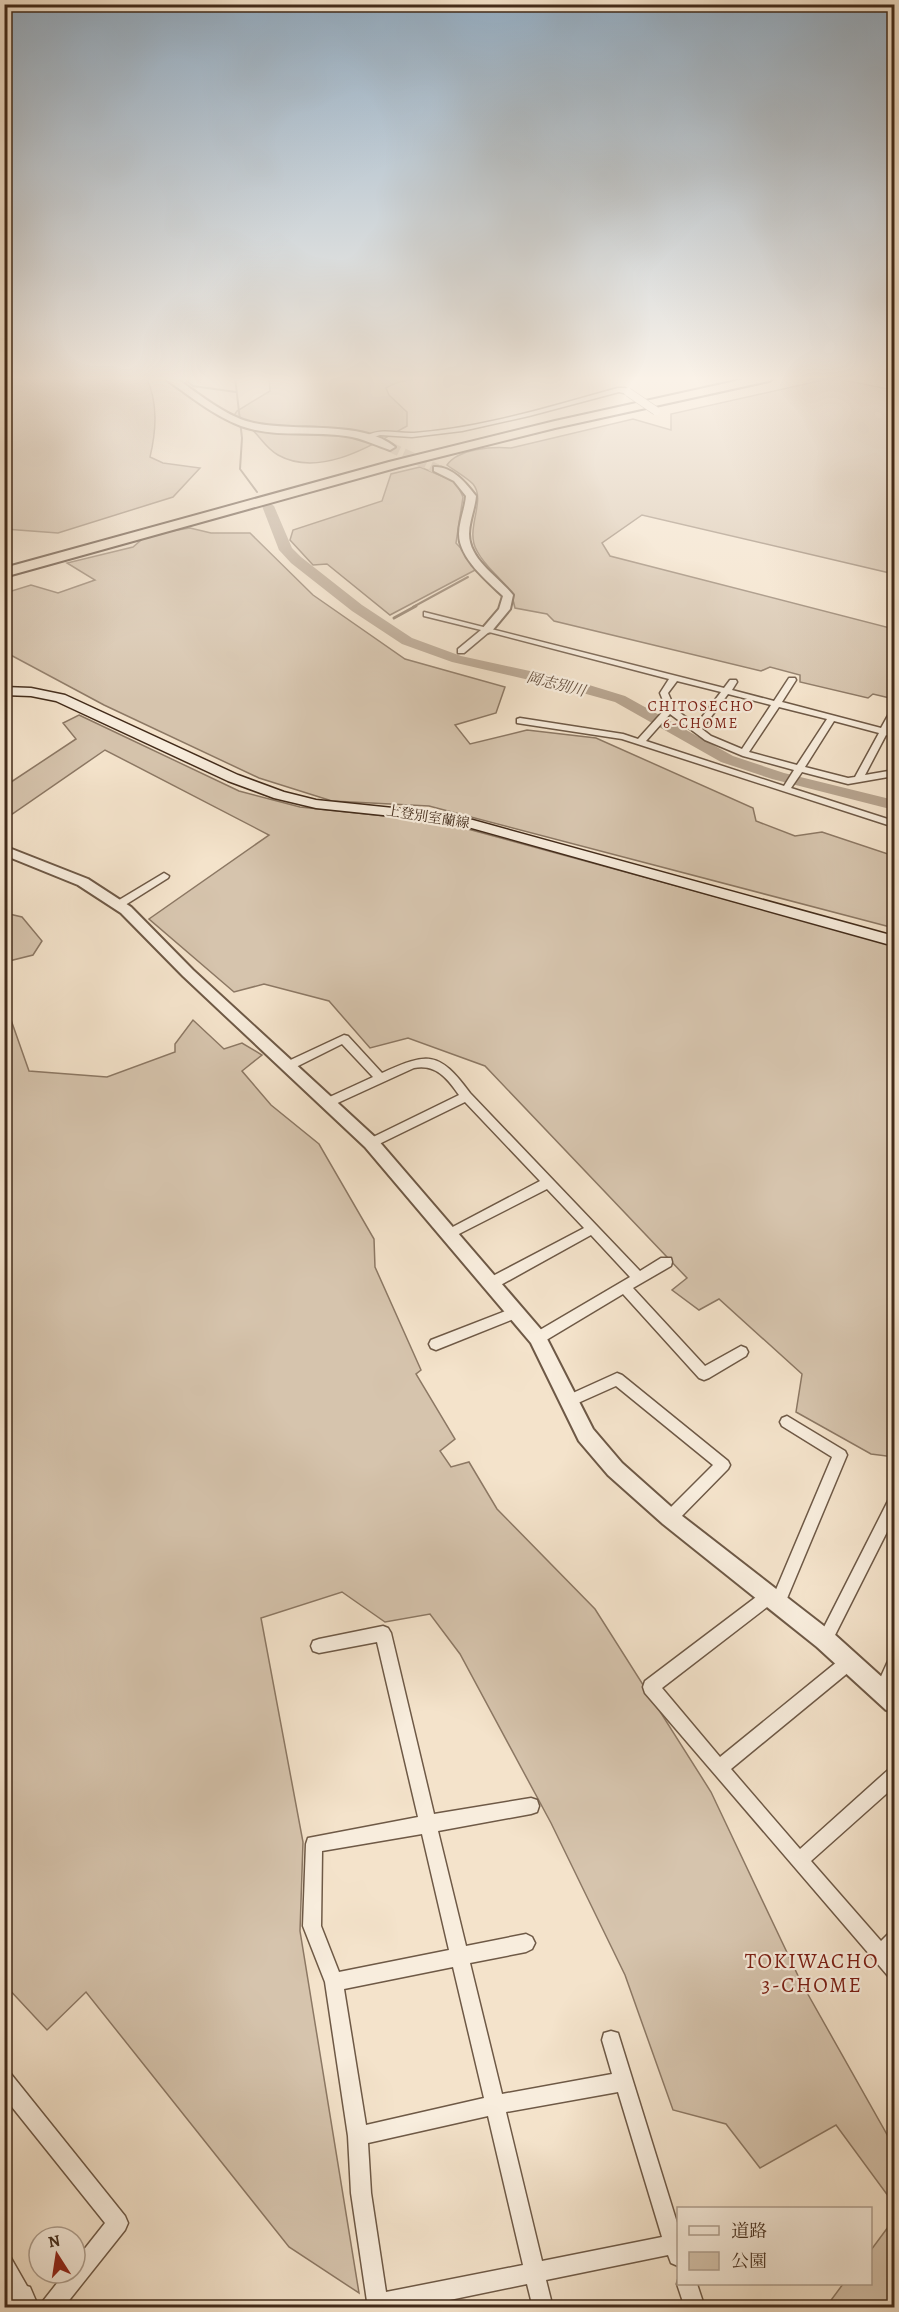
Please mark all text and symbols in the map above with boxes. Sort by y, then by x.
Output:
water label: 岡志別川 [524,667,589,701]
district label: CHITOSECHO 6-CHOME [648,696,754,733]
street label: 上登別室蘭線 [385,801,471,833]
district label: TOKIWACHO 3-CHOME [745,1947,879,1999]
legend [677,2207,872,2285]
text: 道路 [731,2219,767,2243]
north arrow [27,2225,87,2285]
text: N [46,2229,62,2253]
text: 公園 [731,2249,767,2273]

